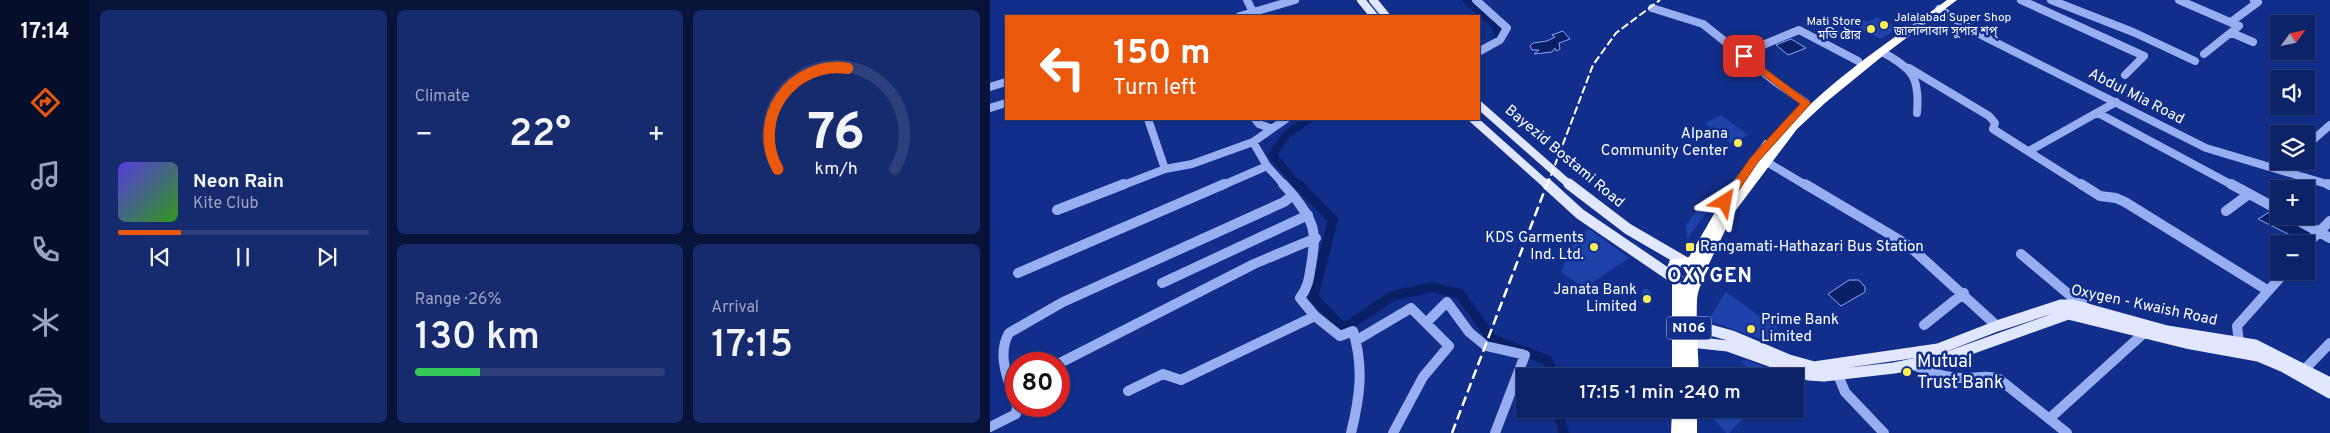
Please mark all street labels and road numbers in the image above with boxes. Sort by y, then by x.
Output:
street label: Abdul Mia Road [2085,65,2187,129]
street label: Bayezid Bostami Road [1500,101,1628,213]
street label: Oxygen - Kwaish Road [2069,281,2219,331]
road number: N106 [1666,316,1712,339]

